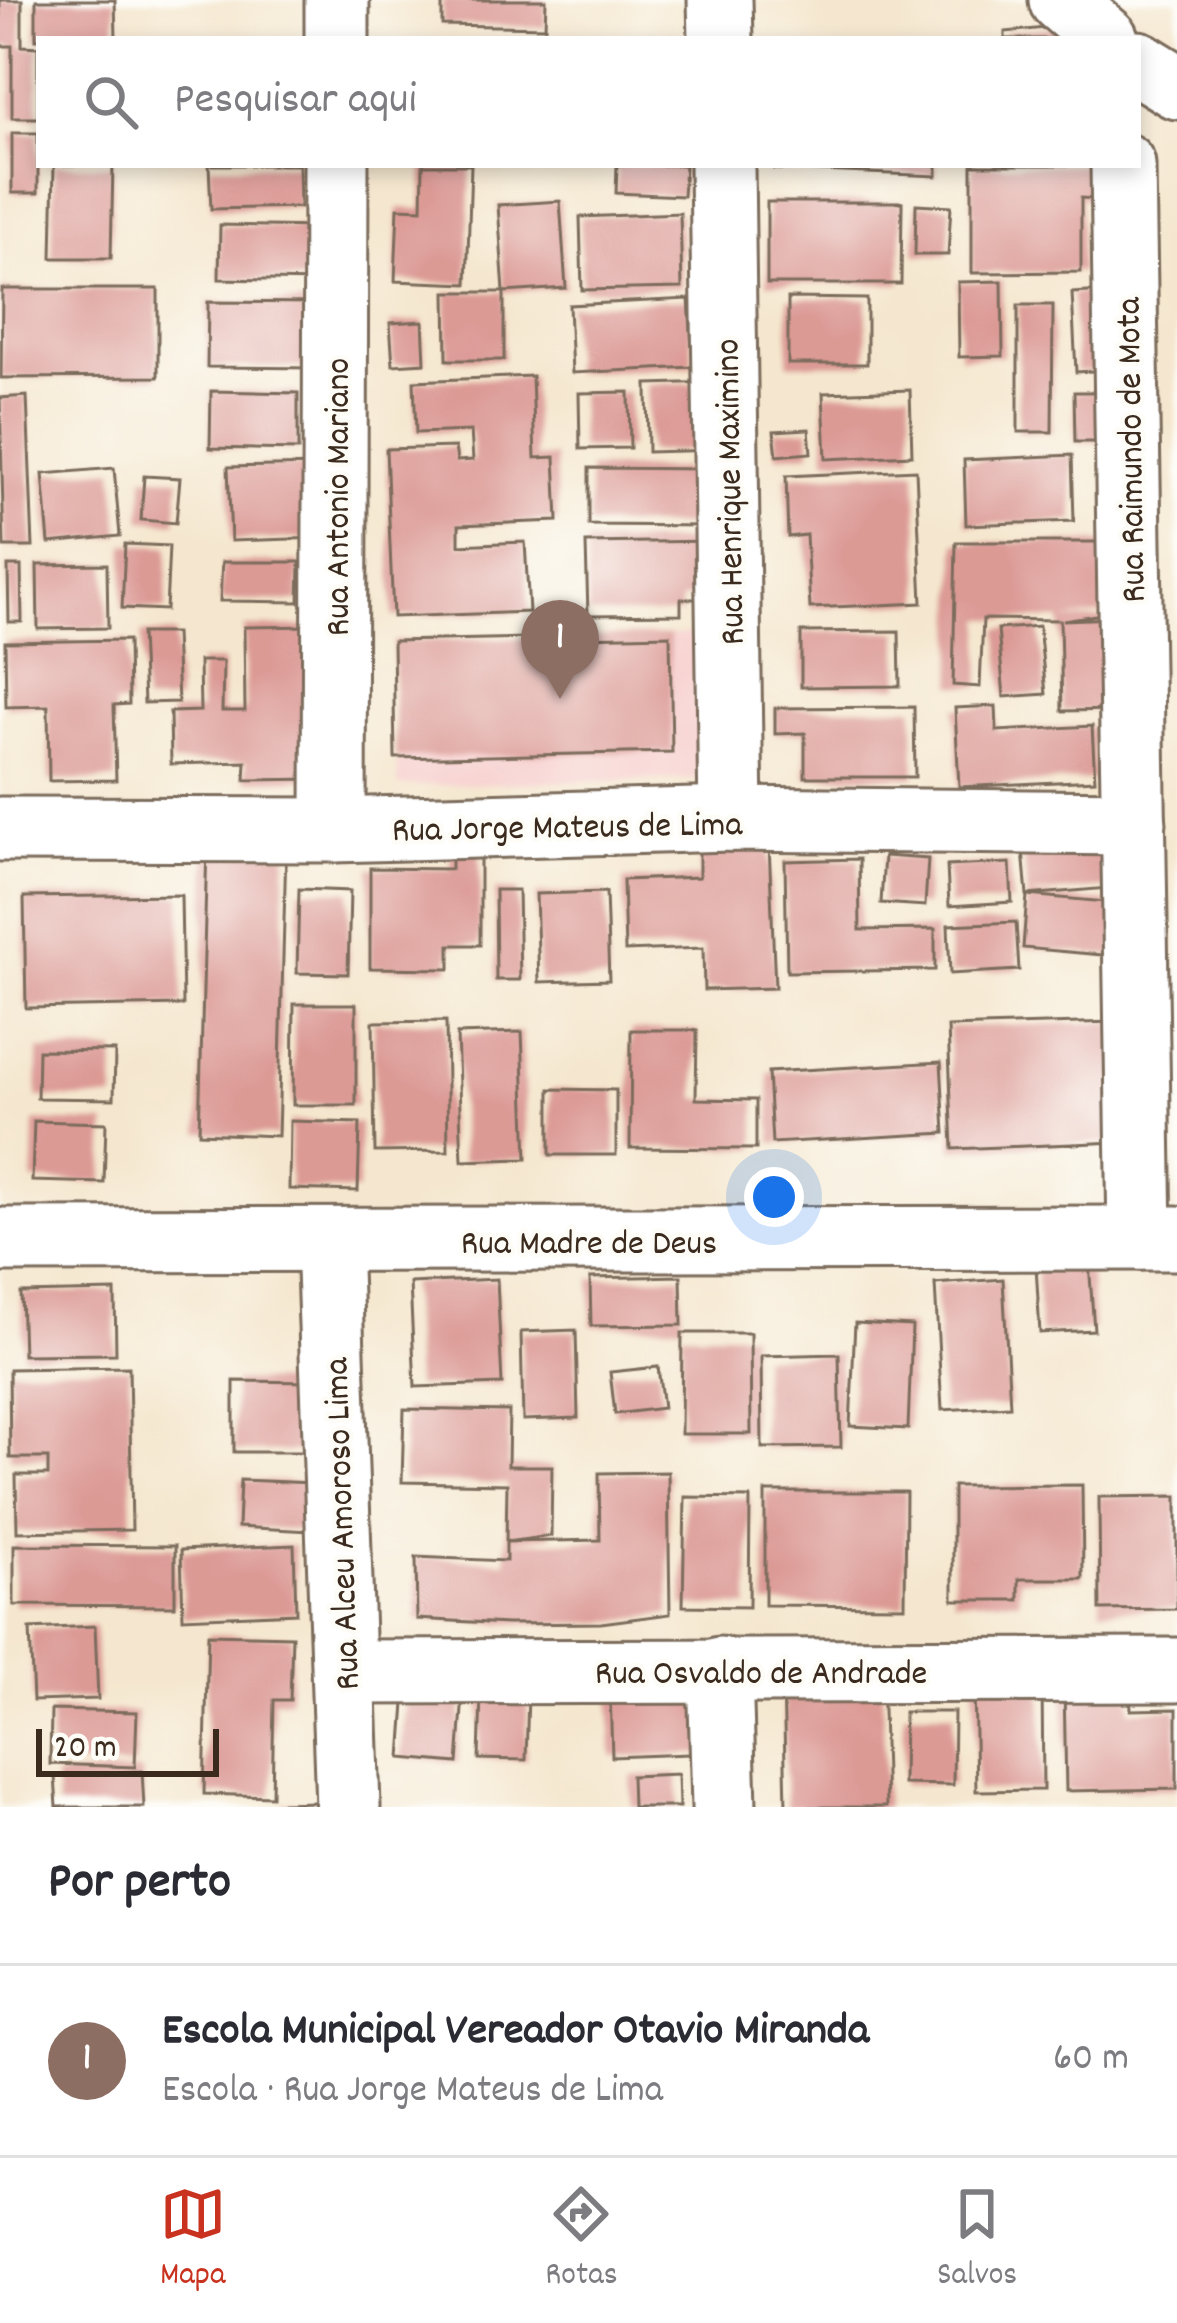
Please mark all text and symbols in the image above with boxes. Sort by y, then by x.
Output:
search box [36,36,1141,168]
icon: search [78,69,144,135]
text: Pesquisar aqui [174,70,417,134]
street label: Rua Raimundo de Mota [1105,296,1163,603]
street label: Rua Henrique Maximino [704,338,762,646]
street label: Rua Antonio Mariano [315,358,367,636]
pin: 1 [521,600,599,699]
street label: Rua Jorge Mateus de Lima [391,801,744,859]
your location [744,1167,804,1227]
street label: Rua Madre de Deus [461,1220,717,1272]
street label: Rua Alceu Amoroso Lima [313,1356,377,1691]
street label: Rua Osvaldo de Andrade [595,1650,927,1702]
scale bar [36,1723,219,1776]
text: 20 m [54,1726,117,1773]
text: Por perto [48,1849,231,1921]
text: Escola Municipal Vereador Otavio Miranda [162,2001,869,2065]
text: 1 [83,2033,91,2088]
text: 60 m [1053,2033,1129,2088]
text: Escola · Rua Jorge Mateus de Lima [162,2065,663,2120]
tab: Mapa [160,2181,226,2300]
tab: Rotas [545,2181,618,2300]
tab: Salvos [937,2181,1017,2300]

